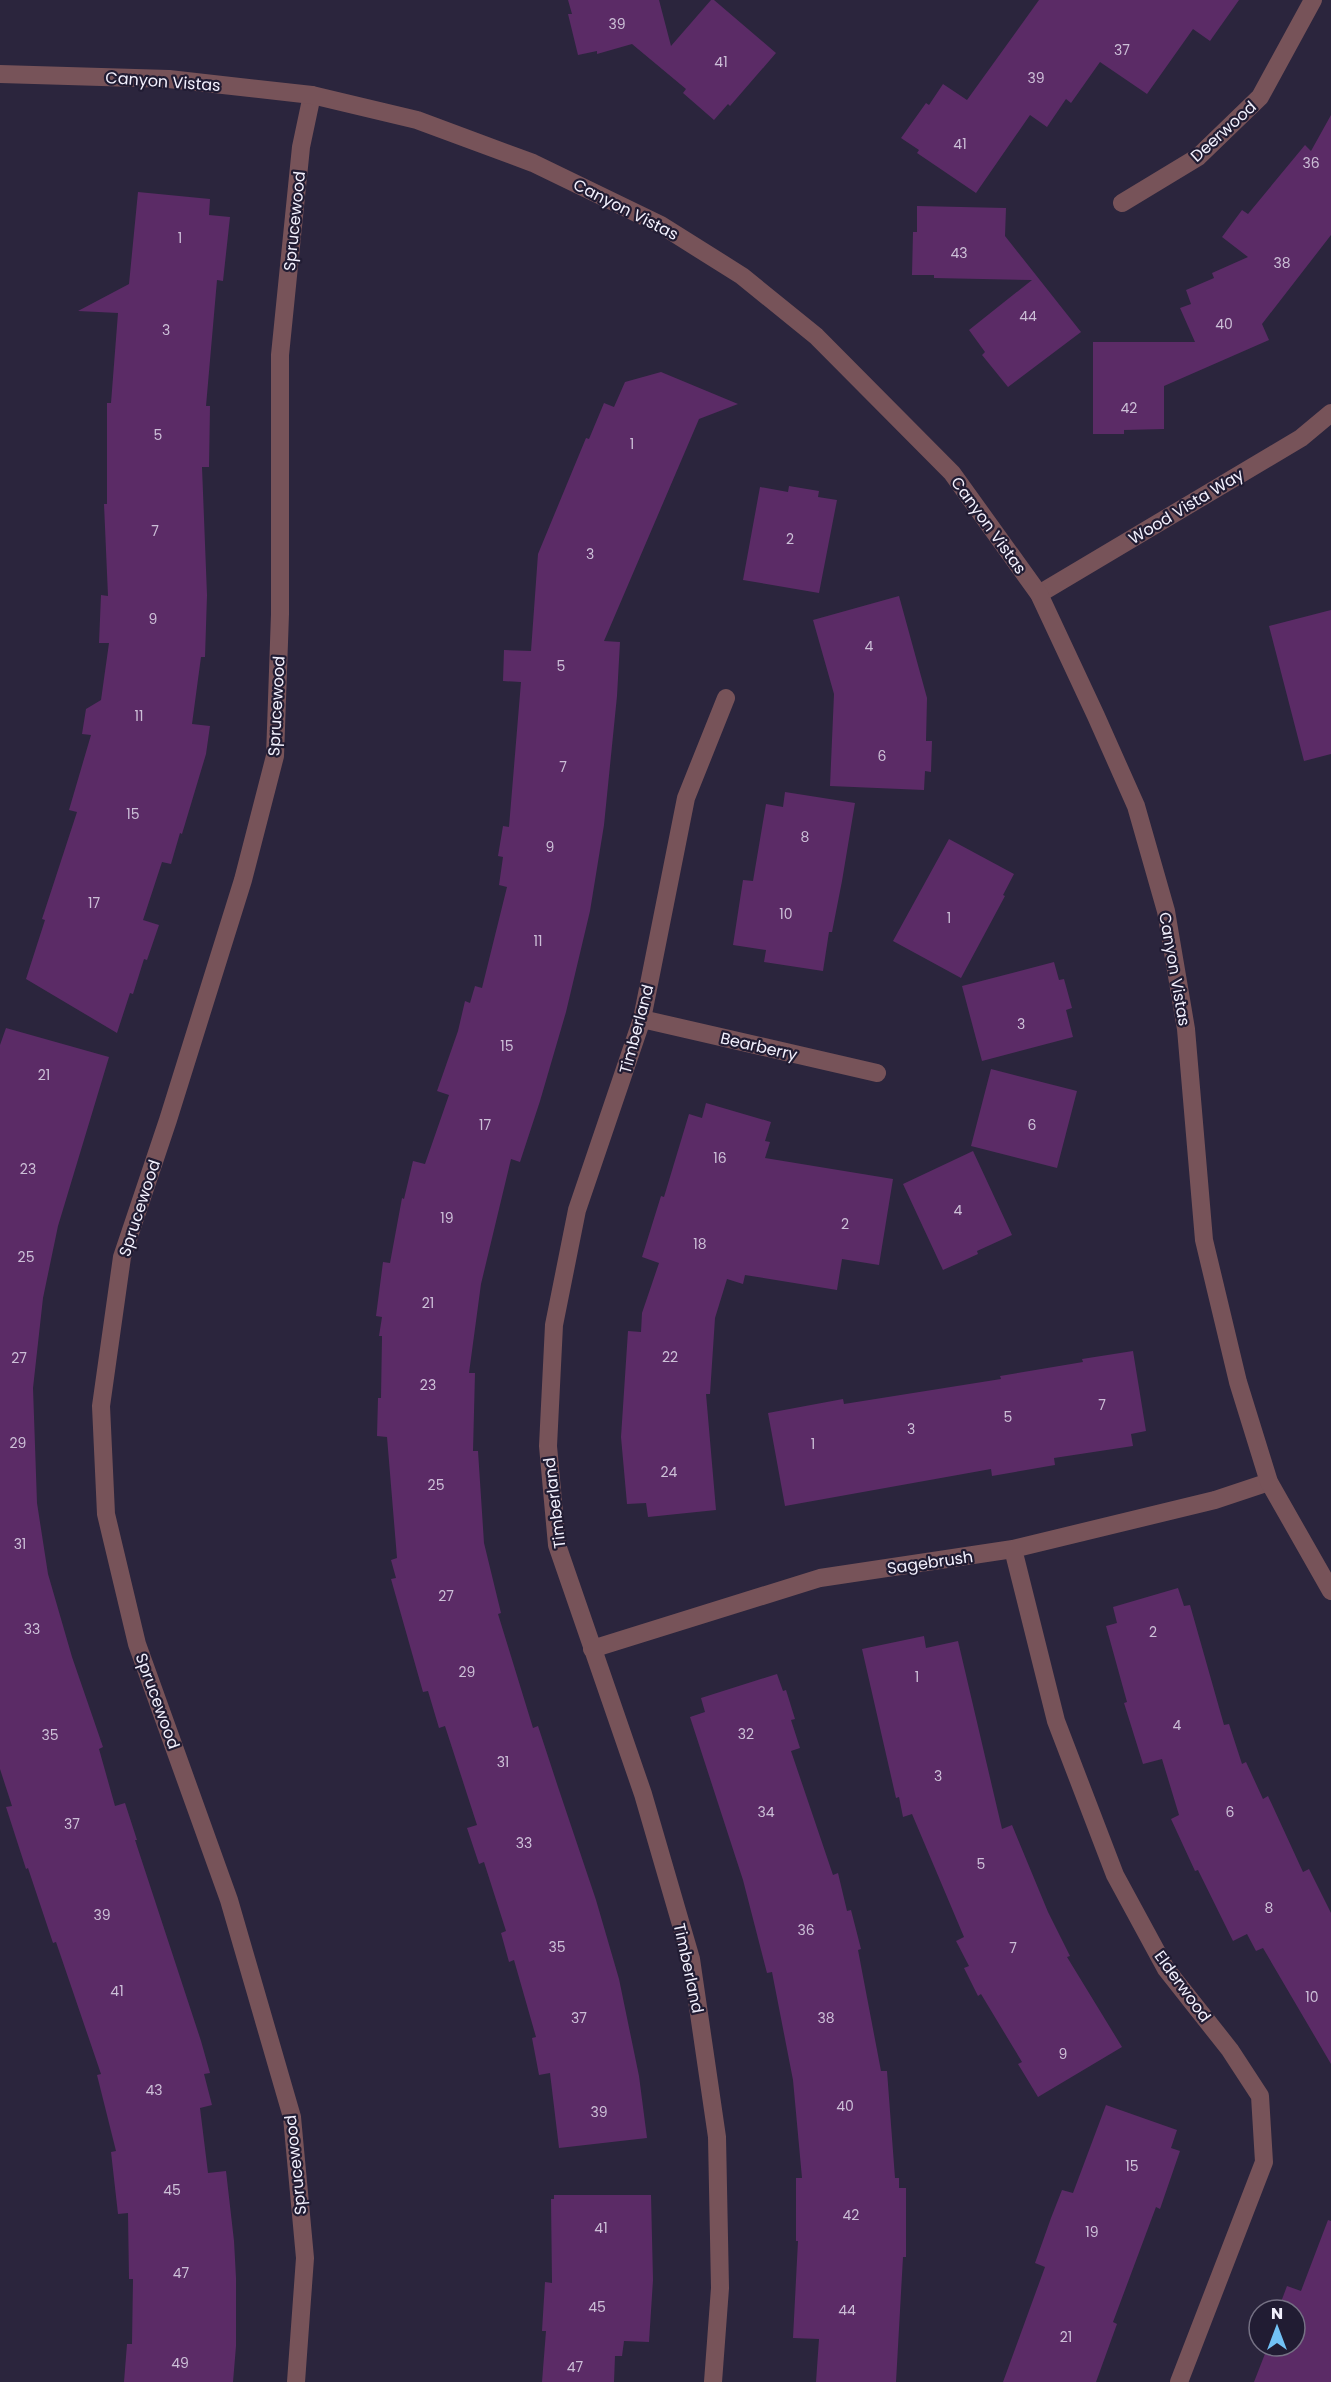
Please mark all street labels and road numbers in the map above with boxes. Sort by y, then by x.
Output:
street label: Canyon Vistas [105,66,221,97]
street label: Deerwood [1185,96,1261,167]
street label: Sprucewood [278,170,311,272]
street label: Canyon Vistas [569,173,682,246]
street label: Wood Vista Way [1124,463,1248,550]
street label: Canyon Vistas [945,472,1032,579]
street label: Sprucewood [262,655,291,757]
street label: Canyon Vistas [1153,910,1196,1028]
street label: Timberland [614,982,659,1076]
street label: Bearberry [718,1026,800,1066]
street label: Sprucewood [113,1157,166,1259]
street label: Timberland [538,1456,571,1550]
street label: Sagebrush [886,1545,975,1580]
street label: Sprucewood [130,1650,186,1752]
street label: Timberland [668,1921,709,2015]
street label: Elderwood [1149,1946,1216,2027]
street label: Sprucewood [279,2114,312,2216]

